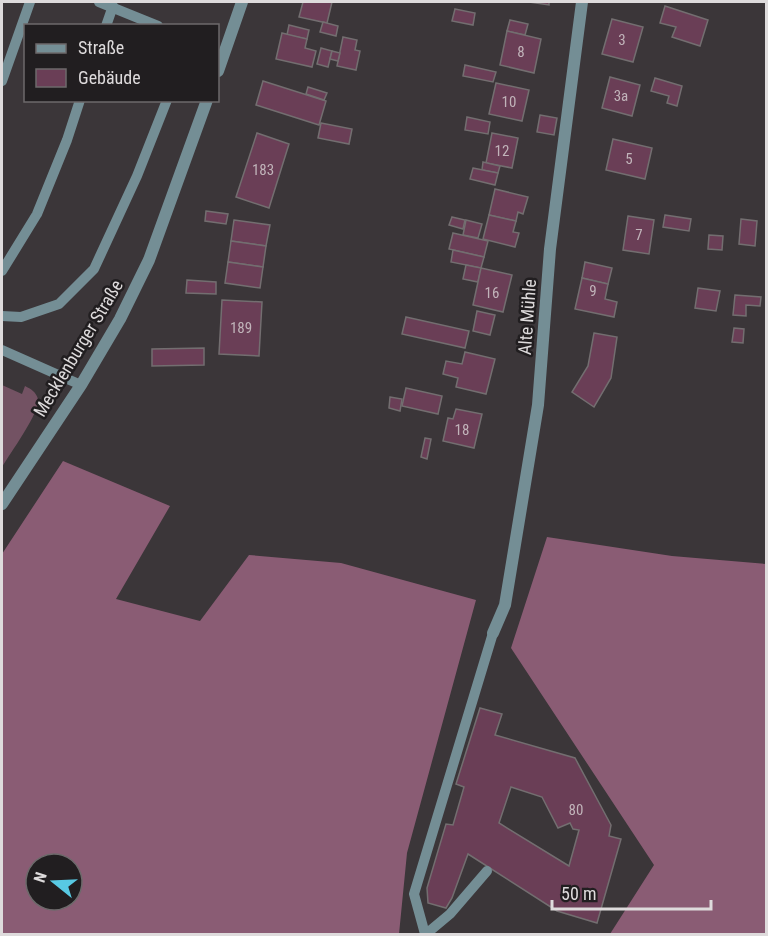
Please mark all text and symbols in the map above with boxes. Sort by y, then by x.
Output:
legend [24,24,219,102]
house number: 3 [618,31,626,49]
text: Straße [78,37,124,58]
house number: 8 [517,43,525,61]
text: Gebäude [78,67,141,88]
house number: 3a [614,87,628,105]
house number: 10 [502,93,516,111]
house number: 12 [495,142,509,160]
house number: 5 [625,150,633,168]
house number: 183 [252,161,274,179]
house number: 7 [635,226,643,244]
street label: Mecklenburger Straße [29,276,127,420]
street label: Alte Mühle [514,278,540,356]
house number: 9 [589,282,597,300]
house number: 16 [485,284,499,302]
house number: 189 [230,319,252,337]
house number: 18 [455,421,469,439]
house number: 80 [569,801,583,819]
north arrow [24,852,84,912]
text: N [30,870,51,885]
scale bar [552,873,711,911]
text: 50 m [561,883,596,904]

